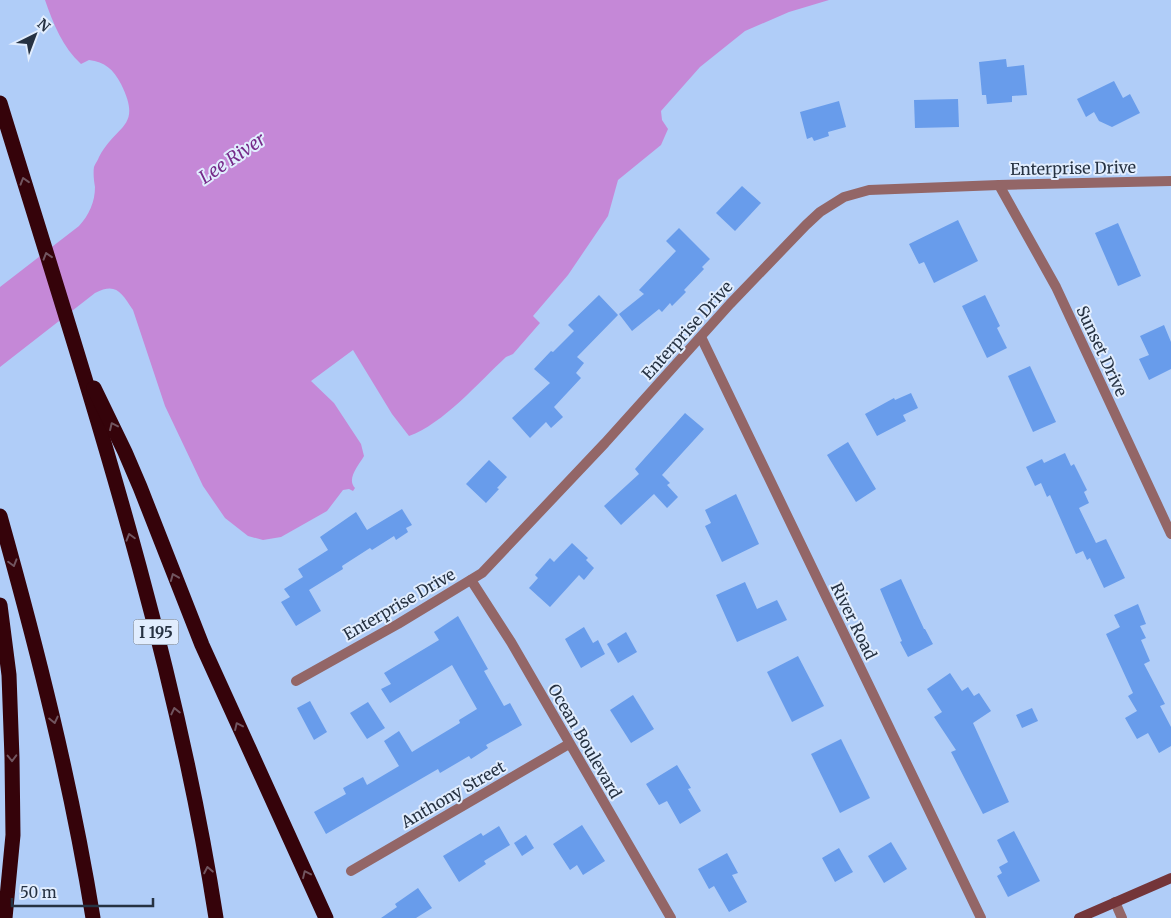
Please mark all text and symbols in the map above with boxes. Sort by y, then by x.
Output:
north arrow [10,10,60,60]
text: N [34,15,54,36]
water label: Lee River [194,127,270,189]
street label: Enterprise Drive [1010,157,1136,179]
one-way arrow [19,177,29,185]
one-way arrow [42,252,52,260]
street label: Enterprise Drive [637,277,737,383]
street label: Sunset Drive [1072,302,1132,400]
one-way arrow [109,422,119,431]
one-way arrow [126,533,136,541]
one-way arrow [8,558,18,566]
street label: Enterprise Drive [340,564,458,644]
one-way arrow [170,573,180,582]
street label: River Road [827,579,881,663]
road number: I 195 [134,620,178,644]
street label: Ocean Boulevard [544,680,626,802]
one-way arrow [170,706,181,715]
one-way arrow [48,716,59,724]
one-way arrow [234,722,245,731]
one-way arrow [7,755,17,763]
street label: Anthony Street [397,756,509,832]
one-way arrow [204,866,214,874]
one-way arrow [302,870,312,879]
scale bar [12,876,154,908]
text: 50 m [20,883,57,902]

